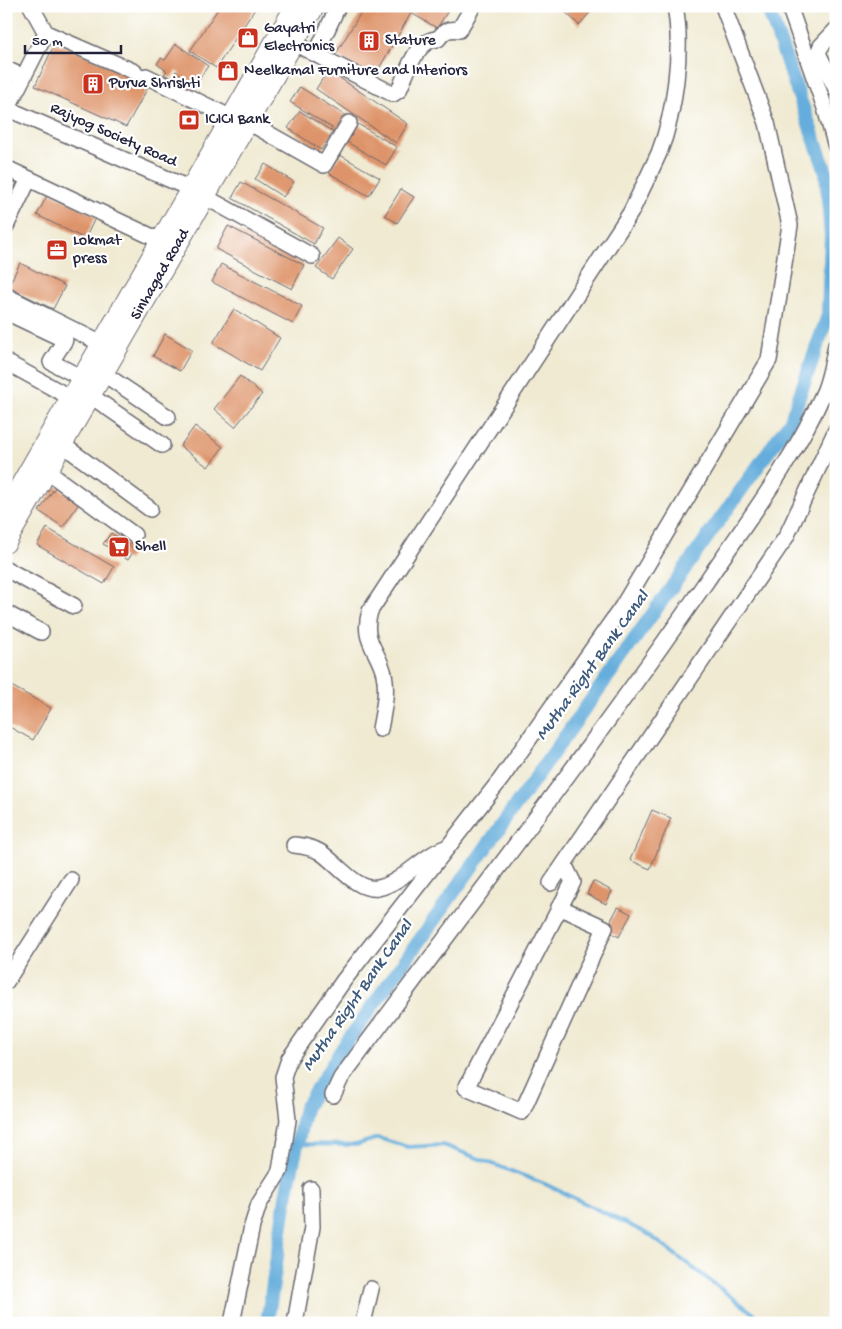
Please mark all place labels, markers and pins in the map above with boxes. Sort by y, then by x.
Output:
place label: Gayatri Electronics [264,20,335,57]
shop icon: Gayatri Electronics [236,26,260,50]
building icon: Stature [357,29,381,53]
place label: Stature [385,32,437,51]
shop icon: Neelkamal Furniture and Interiors [216,59,240,83]
place label: Neelkamal Furniture and Interiors [244,62,468,81]
building icon: Purva Shrishti [81,72,105,96]
place label: Purva Shrishti [108,75,200,94]
bank icon: ICICI Bank [177,108,201,132]
place label: ICICI Bank [205,111,271,130]
place label: Lokmat press [72,232,123,269]
office icon: Lokmat press [45,238,69,262]
supermarket icon: Shell [107,535,131,559]
place label: Shell [135,538,166,557]

